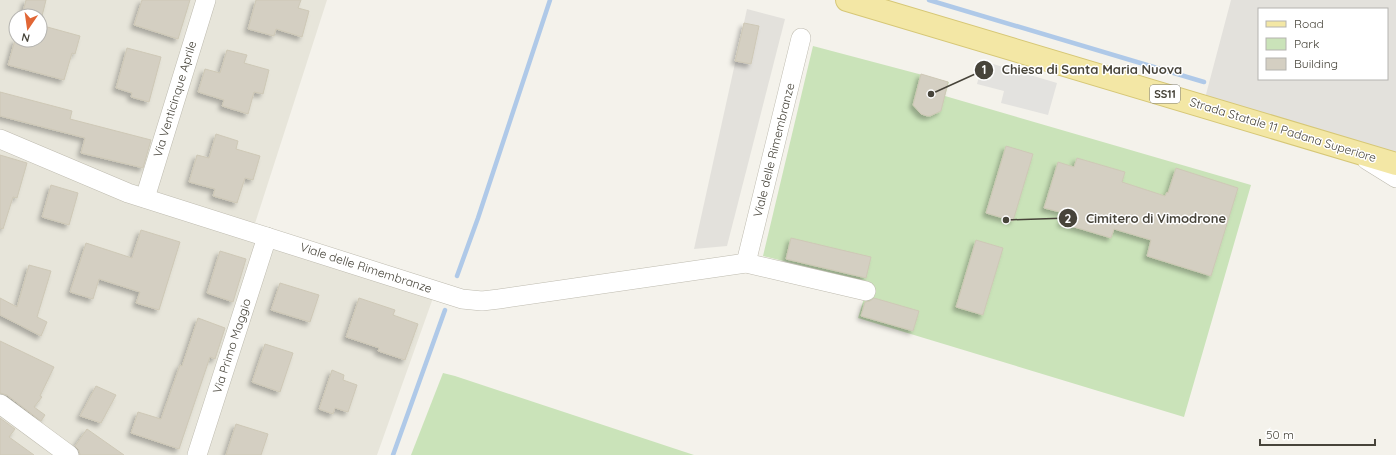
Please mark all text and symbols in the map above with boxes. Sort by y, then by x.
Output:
north arrow [8,8,48,48]
legend [1258,8,1388,80]
text: Road [1294,16,1324,31]
text: N [20,30,31,45]
text: Park [1294,36,1319,51]
street label: Via Venticinque Aprile [150,39,199,159]
text: Building [1294,56,1338,71]
callout: Chiesa di Santa Maria Nuova [974,57,1190,82]
text: Chiesa di Santa Maria Nuova [1002,61,1182,77]
text: 1 [982,62,986,77]
street label: Viale delle Rimembranze [750,81,797,218]
road number: SS11 [1150,85,1180,103]
street label: Strada Statale 11 Padana Superiore [1188,94,1378,165]
callout: Cimitero di Vimodrone [1058,206,1234,231]
text: Cimitero di Vimodrone [1086,210,1226,226]
text: 2 [1065,211,1072,226]
street label: Viale delle Rimembranze [298,239,434,296]
street label: Via Primo Maggio [209,296,254,395]
scale bar [1260,421,1375,447]
text: 50 m [1266,427,1294,442]

